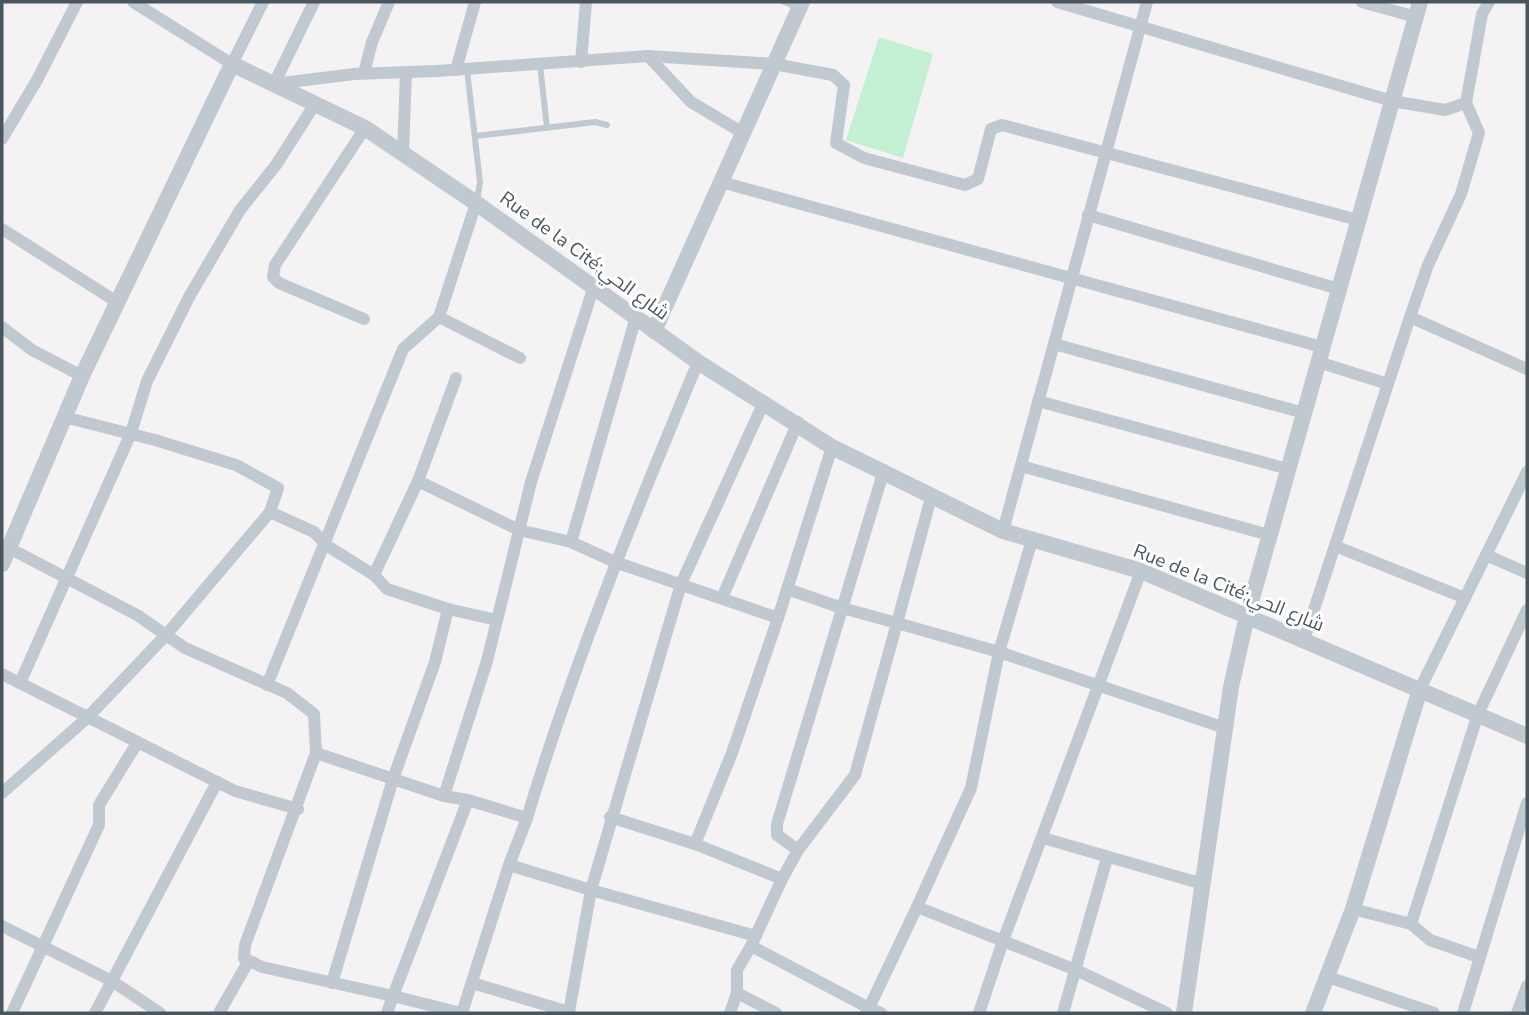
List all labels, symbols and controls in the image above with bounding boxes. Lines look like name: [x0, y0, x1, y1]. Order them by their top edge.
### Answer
street label: Rue de la Cité;شارع الحي: [494, 185, 674, 327]
street label: Rue de la Cité;شارع الحي: [1129, 538, 1328, 639]

